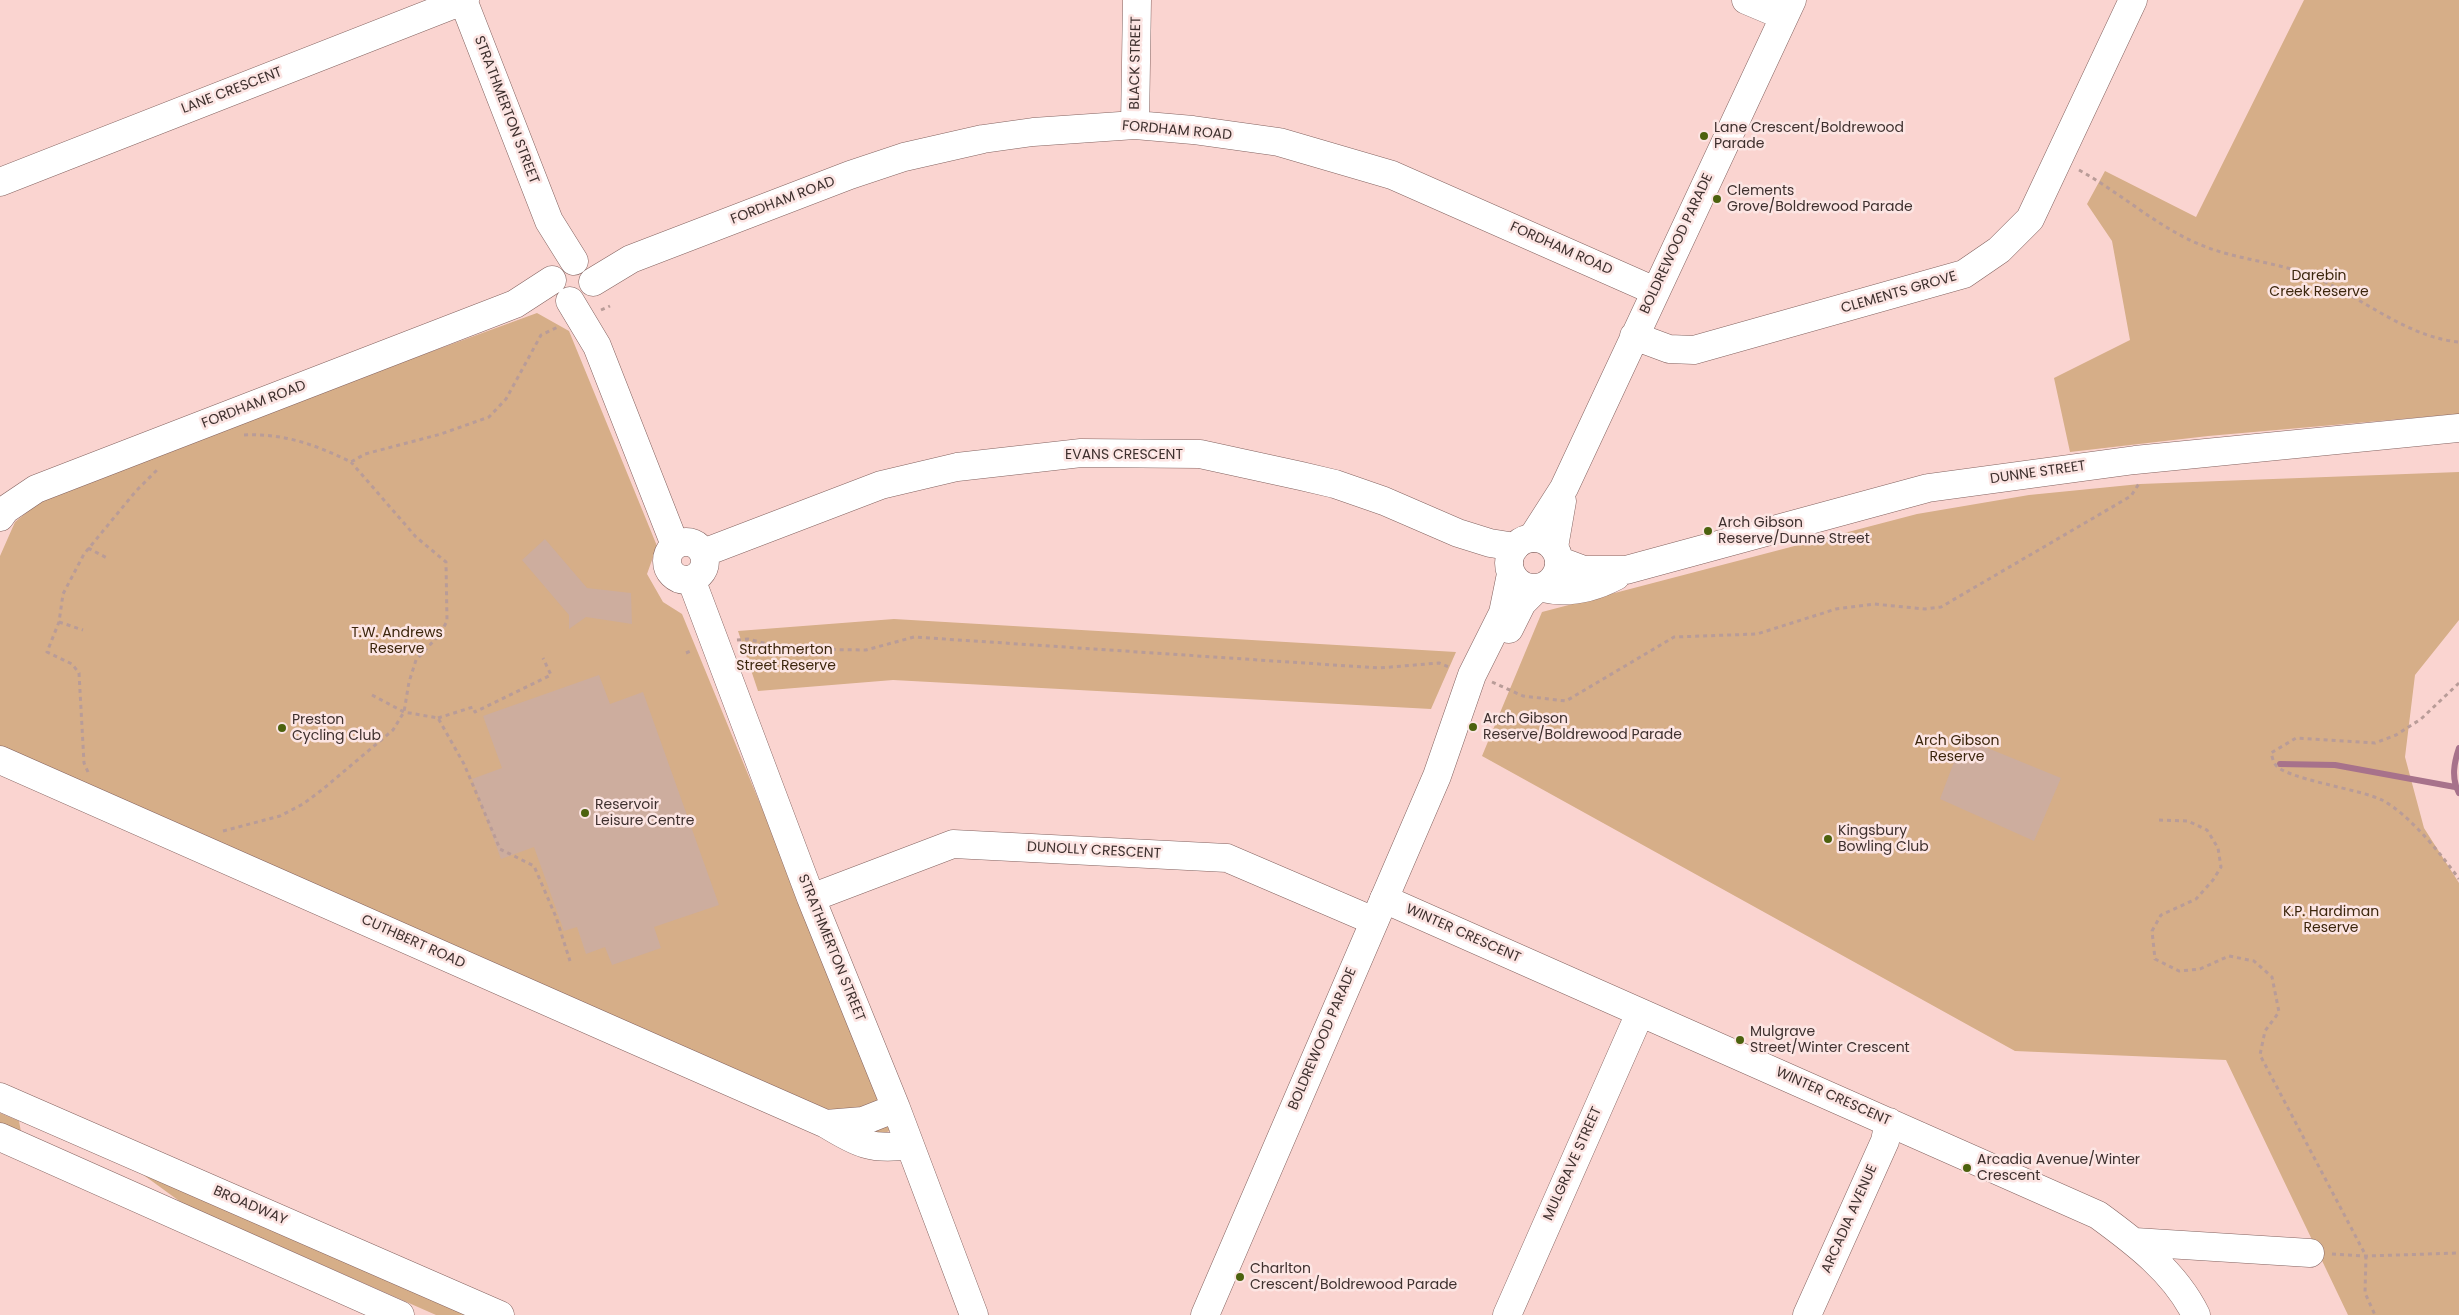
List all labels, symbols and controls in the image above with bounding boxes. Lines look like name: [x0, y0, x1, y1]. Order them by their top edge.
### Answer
street label: BLACK STREET: [1127, 16, 1145, 110]
street label: STRATHMERTON STREET: [470, 34, 542, 186]
street label: LANE CRESCENT: [179, 64, 285, 118]
street label: FORDHAM ROAD: [1121, 118, 1233, 144]
place label: Lane Crescent/Boldrewood Parade: [1714, 120, 1904, 152]
marker: Lane Crescent/Boldrewood Parade: [1698, 130, 1710, 142]
street label: BOLDREWOOD PARADE: [1637, 171, 1717, 317]
street label: FORDHAM ROAD: [729, 173, 837, 229]
place label: Clements Grove/Boldrewood Parade: [1727, 183, 1913, 216]
marker: Clements Grove/Boldrewood Parade: [1711, 193, 1723, 205]
street label: FORDHAM ROAD: [1507, 219, 1615, 279]
street label: CLEMENTS GROVE: [1839, 268, 1959, 318]
park label: Darebin Creek Reserve: [2269, 268, 2369, 300]
street label: FORDHAM ROAD: [200, 377, 308, 433]
street label: EVANS CRESCENT: [1065, 447, 1183, 463]
street label: DUNNE STREET: [1989, 458, 2087, 488]
place label: Arch Gibson Reserve/Dunne Street: [1718, 515, 1870, 548]
marker: Arch Gibson Reserve/Dunne Street: [1702, 525, 1714, 537]
park label: T.W. Andrews Reserve: [351, 625, 443, 658]
park label: Strathmerton Street Reserve: [736, 642, 836, 674]
place label: Arch Gibson Reserve/Boldrewood Parade: [1483, 711, 1682, 744]
place label: Preston Cycling Club: [292, 712, 381, 744]
marker: Arch Gibson Reserve/Boldrewood Parade: [1467, 721, 1479, 733]
marker: Preston Cycling Club: [276, 722, 288, 734]
park label: Arch Gibson Reserve: [1915, 733, 1999, 766]
place label: Reservoir Leisure Centre: [595, 797, 695, 830]
marker: Reservoir Leisure Centre: [579, 807, 591, 819]
place label: Kingsbury Bowling Club: [1838, 823, 1929, 856]
marker: Kingsbury Bowling Club: [1822, 833, 1834, 845]
street label: DUNOLLY CRESCENT: [1026, 839, 1162, 863]
street label: STRATHMERTON STREET: [794, 872, 868, 1024]
street label: WINTER CRESCENT: [1403, 901, 1523, 967]
park label: K.P. Hardiman Reserve: [2283, 904, 2379, 936]
street label: CUTHBERT ROAD: [358, 912, 468, 972]
street label: BOLDREWOOD PARADE: [1285, 965, 1361, 1113]
place label: Mulgrave Street/Winter Crescent: [1750, 1024, 1910, 1056]
marker: Mulgrave Street/Winter Crescent: [1734, 1034, 1746, 1046]
street label: WINTER CRESCENT: [1773, 1064, 1893, 1130]
street label: MULGRAVE STREET: [1540, 1104, 1606, 1224]
place label: Arcadia Avenue/Winter Crescent: [1977, 1152, 2140, 1184]
street label: ARCADIA AVENUE: [1818, 1162, 1882, 1276]
marker: Arcadia Avenue/Winter Crescent: [1961, 1162, 1973, 1174]
street label: BROADWAY: [210, 1183, 290, 1229]
place label: Charlton Crescent/Boldrewood Parade: [1250, 1261, 1457, 1294]
marker: Charlton Crescent/Boldrewood Parade: [1234, 1271, 1246, 1283]

